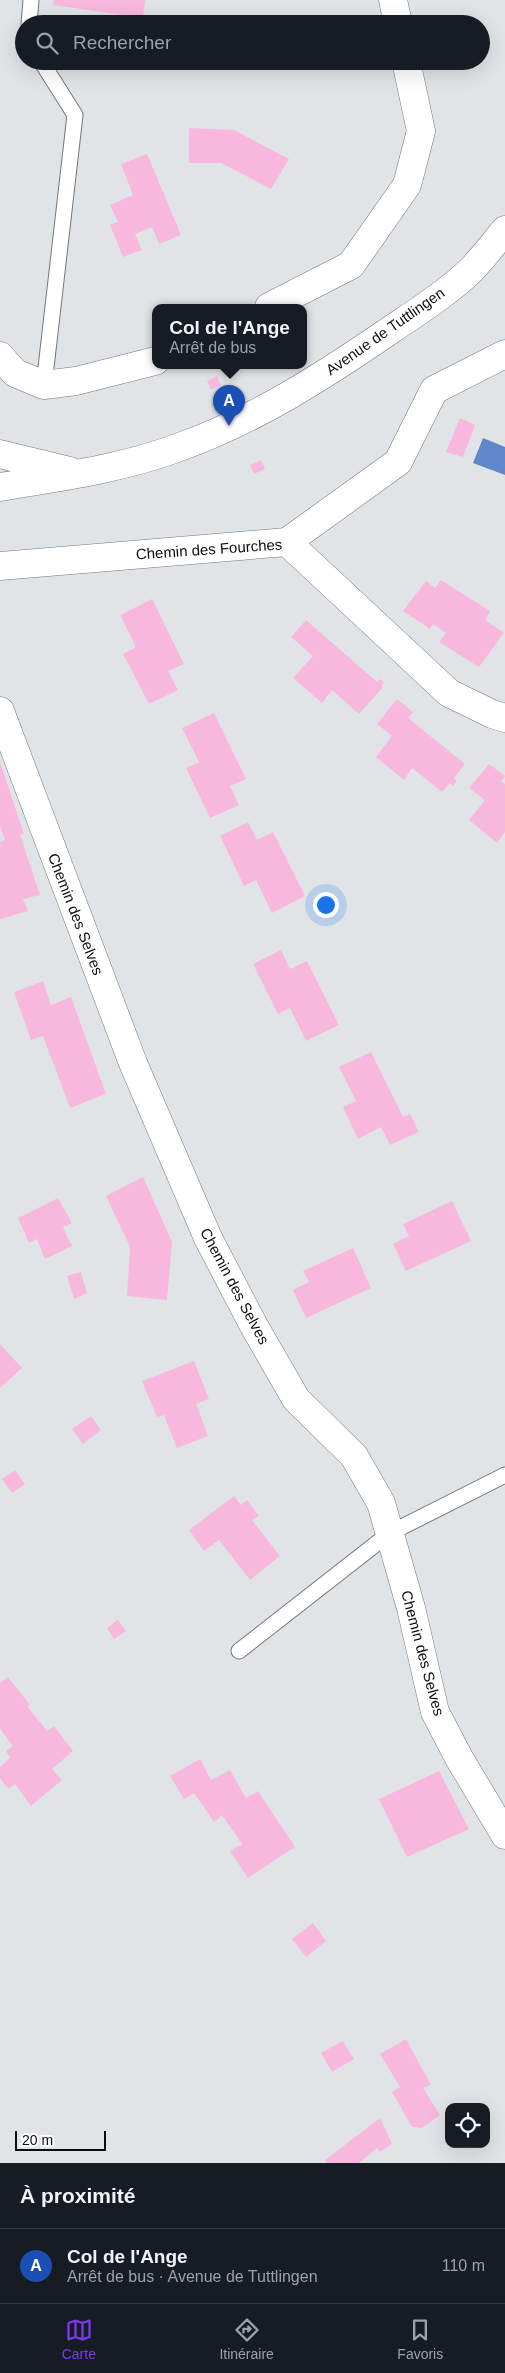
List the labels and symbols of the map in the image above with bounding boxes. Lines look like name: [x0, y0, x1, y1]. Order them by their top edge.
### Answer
street label: Avenue de Tuttlingen: [323, 284, 447, 378]
pin: A: [213, 385, 245, 426]
street label: Chemin des Fourches: [135, 535, 283, 563]
street label: Chemin des Selves: [45, 851, 107, 977]
your location: [313, 892, 339, 918]
street label: Chemin des Selves: [197, 1225, 273, 1347]
street label: Chemin des Selves: [398, 1588, 448, 1718]
scale bar: [15, 2128, 106, 2151]

